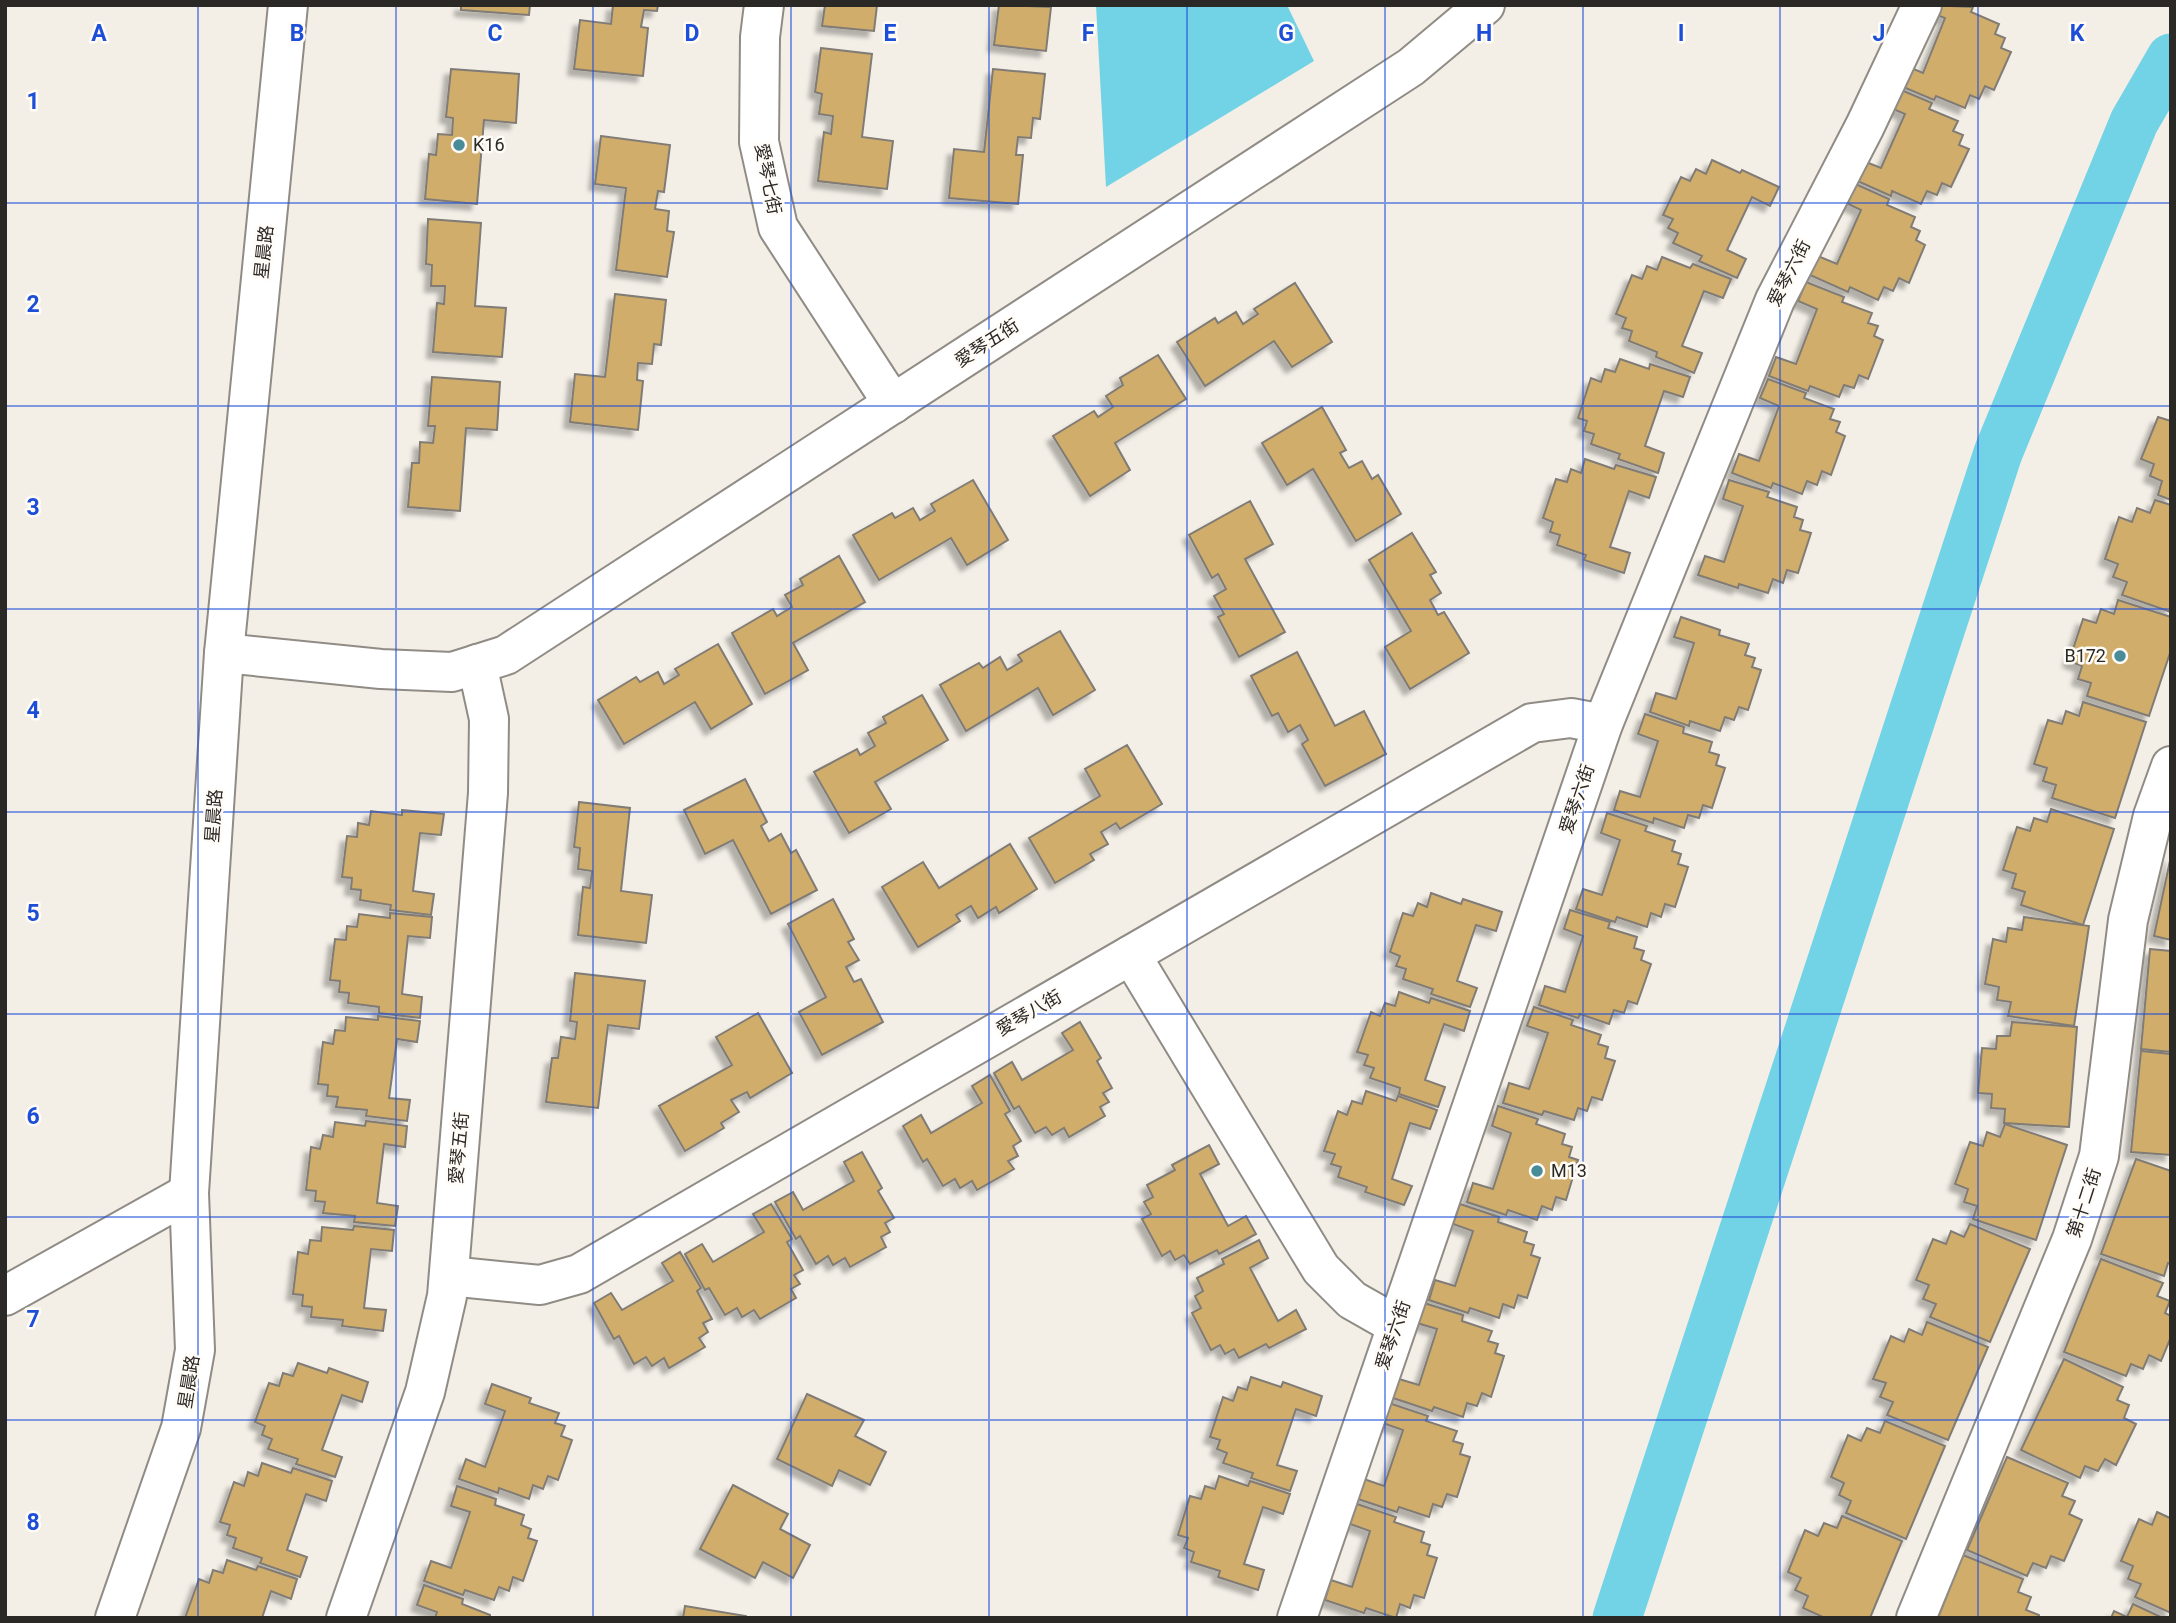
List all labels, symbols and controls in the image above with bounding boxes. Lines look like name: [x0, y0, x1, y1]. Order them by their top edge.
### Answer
text: A: [91, 20, 107, 47]
text: B: [290, 20, 304, 47]
text: C: [487, 20, 503, 47]
text: D: [685, 20, 699, 47]
text: E: [884, 20, 897, 47]
text: F: [1082, 20, 1095, 47]
text: G: [1278, 20, 1294, 47]
text: H: [1476, 20, 1492, 47]
text: I: [1678, 20, 1684, 47]
text: J: [1873, 20, 1885, 47]
text: K: [2070, 20, 2085, 47]
text: 1: [26, 88, 40, 115]
place label: K16: [473, 134, 505, 155]
marker: K16: [451, 137, 467, 153]
street label: 愛琴七街: [751, 142, 786, 216]
street label: 星晨路: [250, 224, 277, 280]
street label: 爱琴六街: [1763, 236, 1814, 310]
text: 2: [26, 291, 40, 318]
street label: 愛琴五街: [951, 314, 1023, 371]
text: 3: [26, 494, 40, 521]
place label: B172: [2064, 645, 2106, 666]
marker: B172: [2112, 648, 2128, 664]
text: 4: [26, 697, 40, 724]
street label: 爱琴六街: [1555, 761, 1598, 836]
street label: 星晨路: [201, 788, 226, 844]
text: 5: [26, 900, 40, 927]
street label: 愛琴八街: [992, 985, 1065, 1040]
text: 6: [26, 1103, 40, 1130]
street label: 愛琴五街: [445, 1111, 472, 1185]
place label: M13: [1551, 1160, 1587, 1181]
marker: M13: [1529, 1163, 1545, 1179]
street label: 第十二街: [2062, 1165, 2105, 1240]
street label: 爱琴六街: [1371, 1297, 1414, 1372]
text: 7: [26, 1306, 40, 1333]
street label: 星晨路: [174, 1354, 203, 1410]
text: 8: [26, 1509, 40, 1536]

